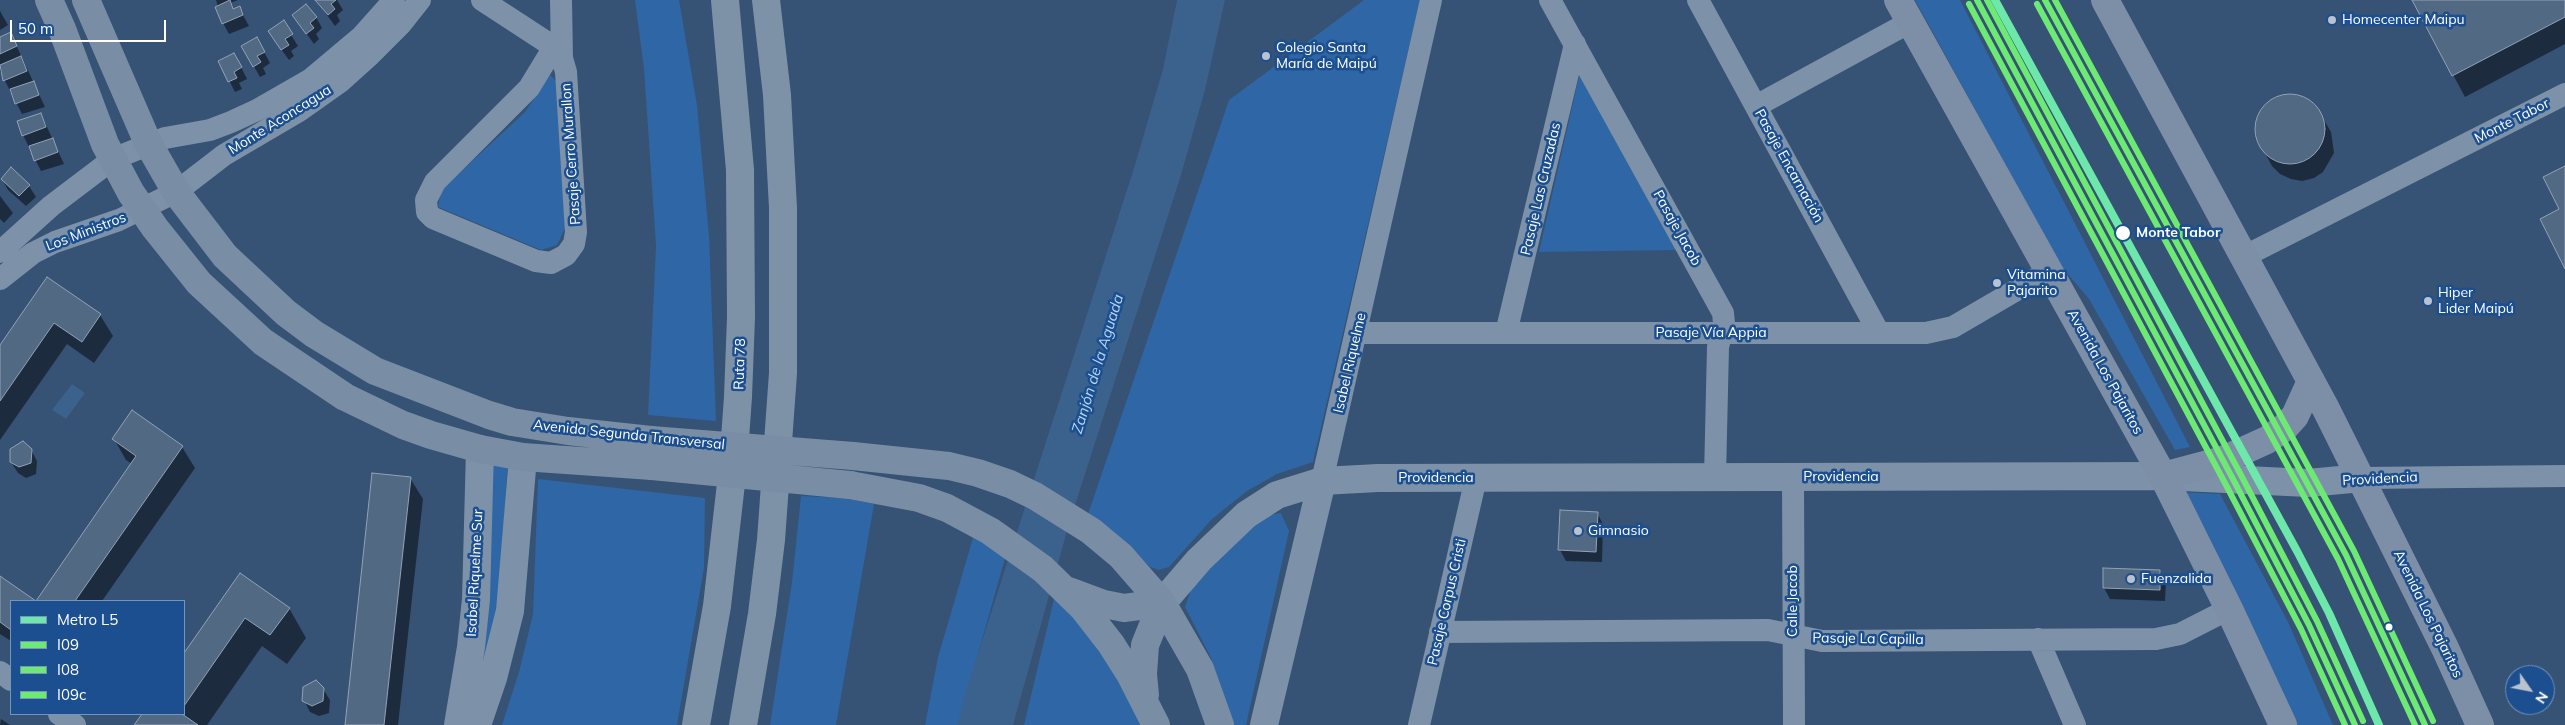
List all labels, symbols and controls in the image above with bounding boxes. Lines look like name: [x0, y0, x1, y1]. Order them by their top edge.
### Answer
scale bar: [12, 10, 169, 42]
place label: Homecenter Maipu: [2342, 12, 2465, 28]
marker: Homecenter Maipu: [2326, 14, 2338, 26]
text: 50 m: [18, 19, 53, 38]
place label: Colegio Santa María de Maipú: [1276, 40, 1377, 72]
marker: Colegio Santa María de Maipú: [1260, 50, 1272, 62]
street label: Monte Aconcagua: [226, 82, 334, 158]
street label: Pasaje Cerro Murallon: [558, 83, 584, 225]
street label: Monte Tabor: [2472, 95, 2552, 147]
street label: Pasaje Encarnación: [1751, 106, 1827, 226]
street label: Pasaje Las Cruzadas: [1518, 121, 1564, 257]
street label: Pasaje Jacob: [1649, 187, 1705, 269]
street label: Los Ministros: [43, 209, 129, 255]
marker: Monte Tabor: [2114, 224, 2132, 242]
place label: Monte Tabor: [2136, 225, 2220, 241]
place label: Vitamina Pajarito: [2007, 267, 2066, 300]
marker: Vitamina Pajarito: [1991, 277, 2003, 289]
place label: Hiper Lider Maipú: [2438, 285, 2514, 318]
water label: Zanjón de la Aguada: [1068, 292, 1128, 436]
marker: Hiper Lider Maipú: [2422, 295, 2434, 307]
street label: Avenida Los Pajaritos: [2064, 307, 2146, 437]
street label: Isabel Riquelme: [1330, 311, 1370, 415]
street label: Pasaje Vía Appia: [1655, 325, 1767, 341]
street label: Ruta 78: [731, 338, 749, 390]
street label: Avenida Segunda Transversal: [532, 417, 726, 453]
street label: Providencia: [1803, 469, 1879, 485]
street label: Providencia: [2342, 469, 2418, 489]
street label: Providencia: [1398, 470, 1474, 486]
street label: Isabel Riquelme Sur: [463, 509, 487, 637]
place label: Gimnasio: [1588, 523, 1649, 539]
marker: Gimnasio: [1572, 525, 1584, 537]
street label: Pasaje Corpus Cristi: [1424, 537, 1470, 667]
street label: Avenida Los Pajaritos: [2390, 547, 2466, 681]
street label: Calle Jacob: [1785, 565, 1801, 637]
place label: Fuenzalida: [2141, 571, 2212, 587]
marker: Fuenzalida: [2125, 573, 2137, 585]
legend: [10, 600, 185, 715]
text: Metro L5: [57, 610, 118, 629]
unlabelled marker: [2384, 622, 2394, 632]
street label: Pasaje La Capilla: [1812, 630, 1924, 648]
text: I09: [57, 635, 79, 654]
text: I08: [57, 660, 79, 679]
north arrow: [2505, 665, 2555, 715]
text: I09c: [57, 685, 86, 704]
text: N: [2531, 688, 2552, 707]

